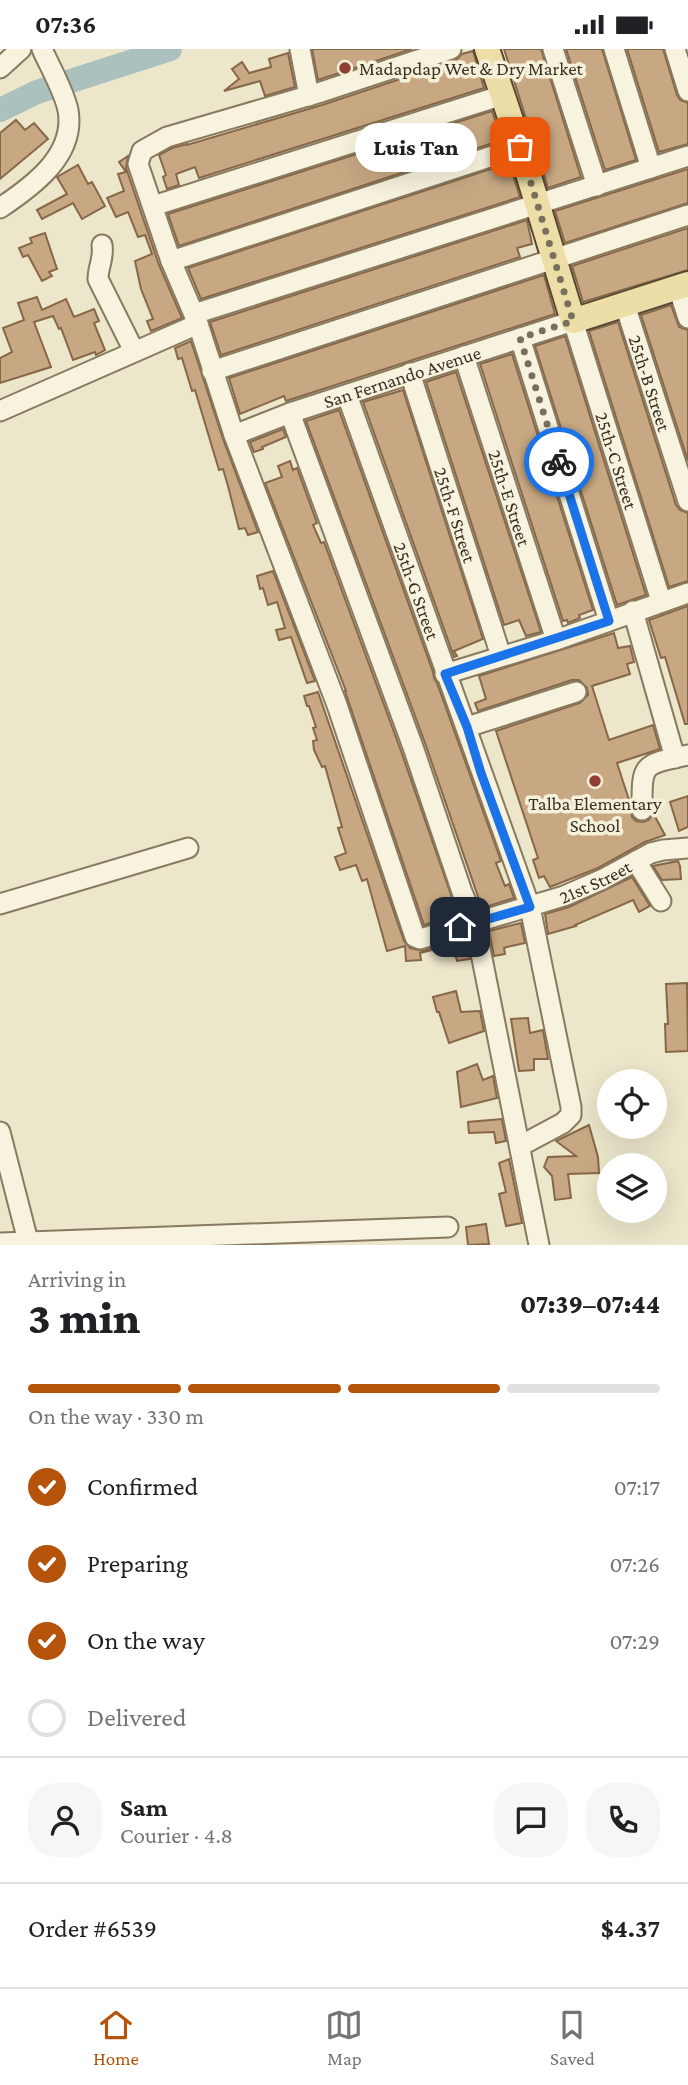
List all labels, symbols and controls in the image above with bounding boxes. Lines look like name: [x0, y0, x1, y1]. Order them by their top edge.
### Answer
text: 07:36: [35, 10, 96, 39]
place label: Madapdap Wet & Dry Market: [359, 58, 584, 79]
marker: Madapdap Wet & Dry Market: [337, 60, 353, 76]
pin: [490, 117, 550, 177]
callout: Luis Tan: [356, 123, 478, 171]
icon: bag: [501, 128, 539, 166]
text: Luis Tan: [373, 134, 459, 160]
street label: 25th-B Street: [624, 332, 675, 435]
street label: San Fernando Avenue: [321, 342, 483, 412]
street label: 25th-C Street: [591, 409, 642, 513]
courier: [524, 427, 594, 497]
icon: bike: [540, 443, 578, 481]
street label: 25th-E Street: [484, 447, 535, 549]
street label: 25th-F Street: [430, 465, 480, 566]
street label: 25th-G Street: [390, 540, 444, 643]
marker: Talba Elementary School: [587, 773, 603, 789]
place label: Talba Elementary School: [528, 793, 662, 836]
street label: 21st Street: [556, 855, 636, 908]
pin: [430, 897, 490, 957]
icon: home: [441, 908, 479, 946]
map controls: [597, 1069, 667, 1223]
button: locate: [597, 1069, 667, 1139]
button: layers: [597, 1153, 667, 1223]
text: Arriving in: [28, 1266, 126, 1292]
text: 07:39–07:44: [520, 1290, 660, 1319]
text: 3 min: [28, 1292, 140, 1343]
text: On the way · 330 m: [28, 1403, 204, 1429]
icon: check: [28, 1468, 66, 1506]
text: Confirmed: [87, 1472, 198, 1501]
text: 07:17: [614, 1474, 660, 1500]
icon: check: [28, 1545, 66, 1583]
text: Preparing: [87, 1549, 188, 1578]
text: 07:26: [609, 1551, 660, 1577]
icon: check: [28, 1622, 66, 1660]
text: On the way: [87, 1626, 205, 1655]
text: 07:29: [609, 1628, 660, 1654]
text: Delivered: [87, 1703, 186, 1732]
button: person: [28, 1783, 102, 1857]
button: chat: [494, 1783, 568, 1857]
button: phone: [586, 1783, 660, 1857]
text: Sam: [120, 1793, 168, 1822]
text: Courier · 4.8: [120, 1822, 233, 1848]
text: Order #6539: [28, 1914, 157, 1943]
text: $4.37: [601, 1914, 660, 1943]
tab: Home: [93, 2006, 139, 2069]
tab: Map: [325, 2006, 363, 2069]
tab: Saved: [550, 2006, 595, 2069]

